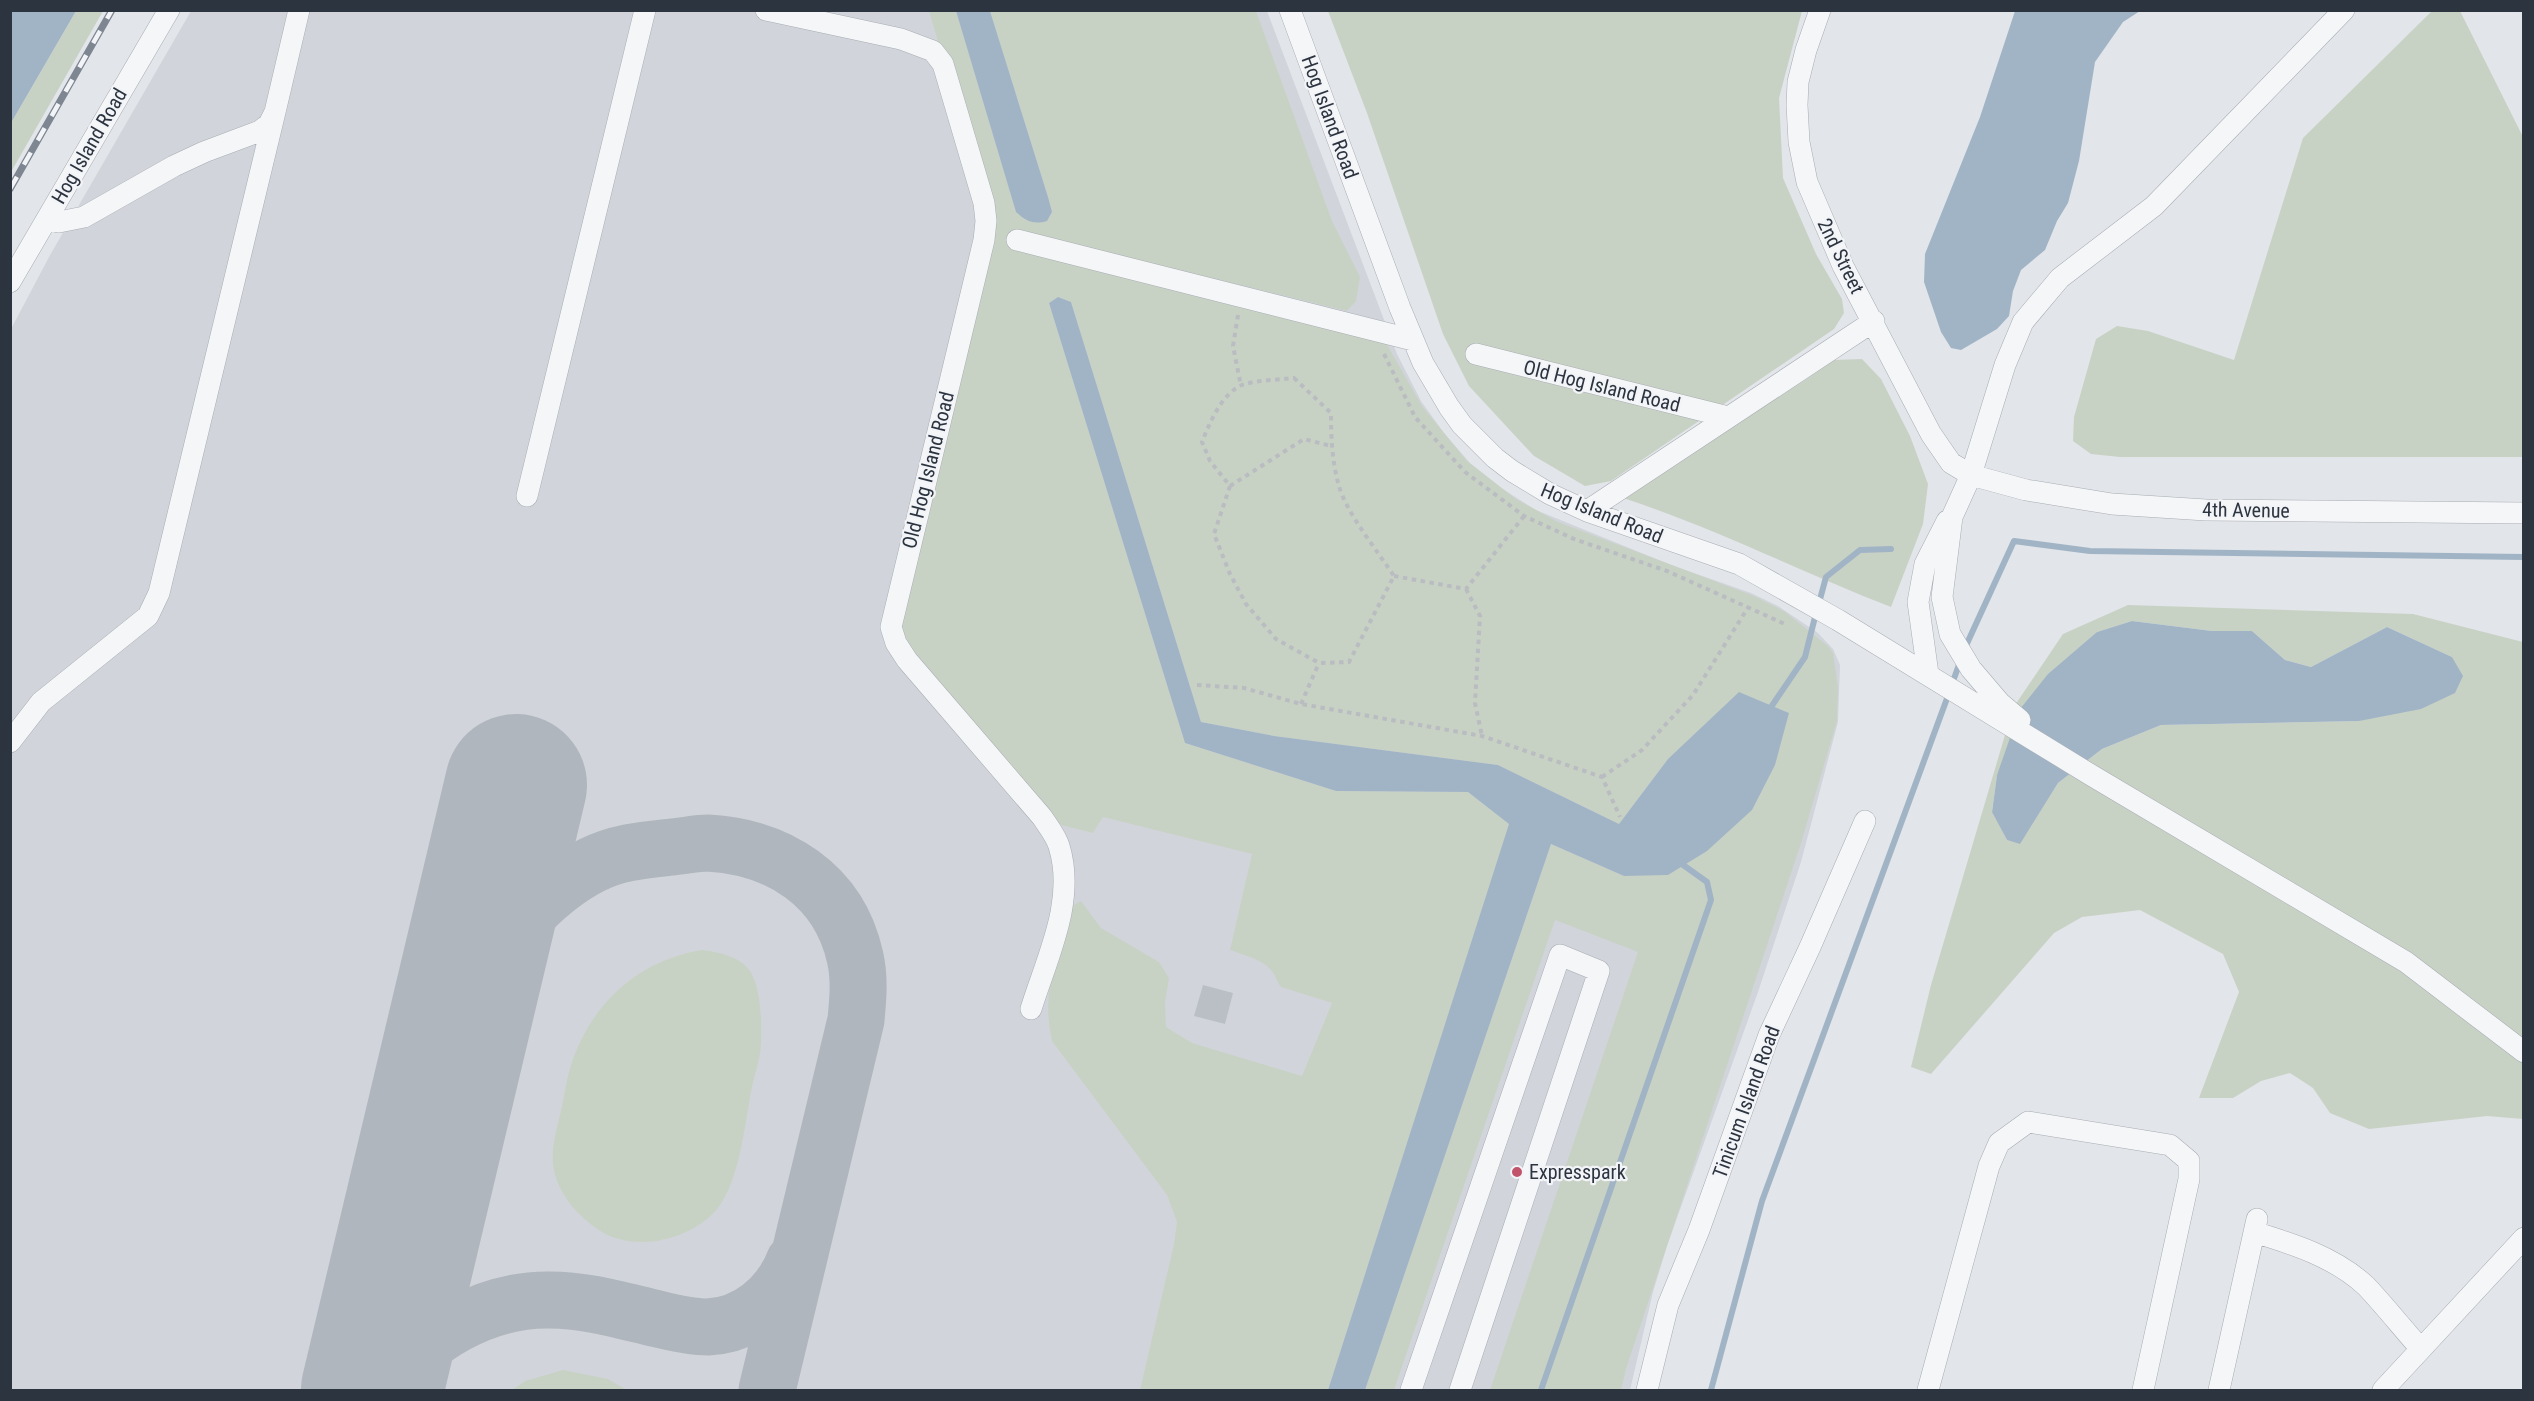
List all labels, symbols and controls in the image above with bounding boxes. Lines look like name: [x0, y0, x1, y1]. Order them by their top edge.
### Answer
street label: Hog Island Road: [1297, 52, 1363, 182]
street label: Hog Island Road: [46, 84, 132, 208]
street label: 2nd Street: [1812, 214, 1870, 298]
street label: Old Hog Island Road: [1521, 355, 1683, 417]
street label: Old Hog Island Road: [897, 389, 959, 551]
street label: Hog Island Road: [1537, 478, 1667, 548]
street label: 4th Avenue: [2202, 497, 2290, 523]
street label: Tinicum Island Road: [1707, 1022, 1785, 1182]
place label: Expresspark: [1529, 1160, 1626, 1184]
marker: Expresspark: [1510, 1165, 1524, 1179]

